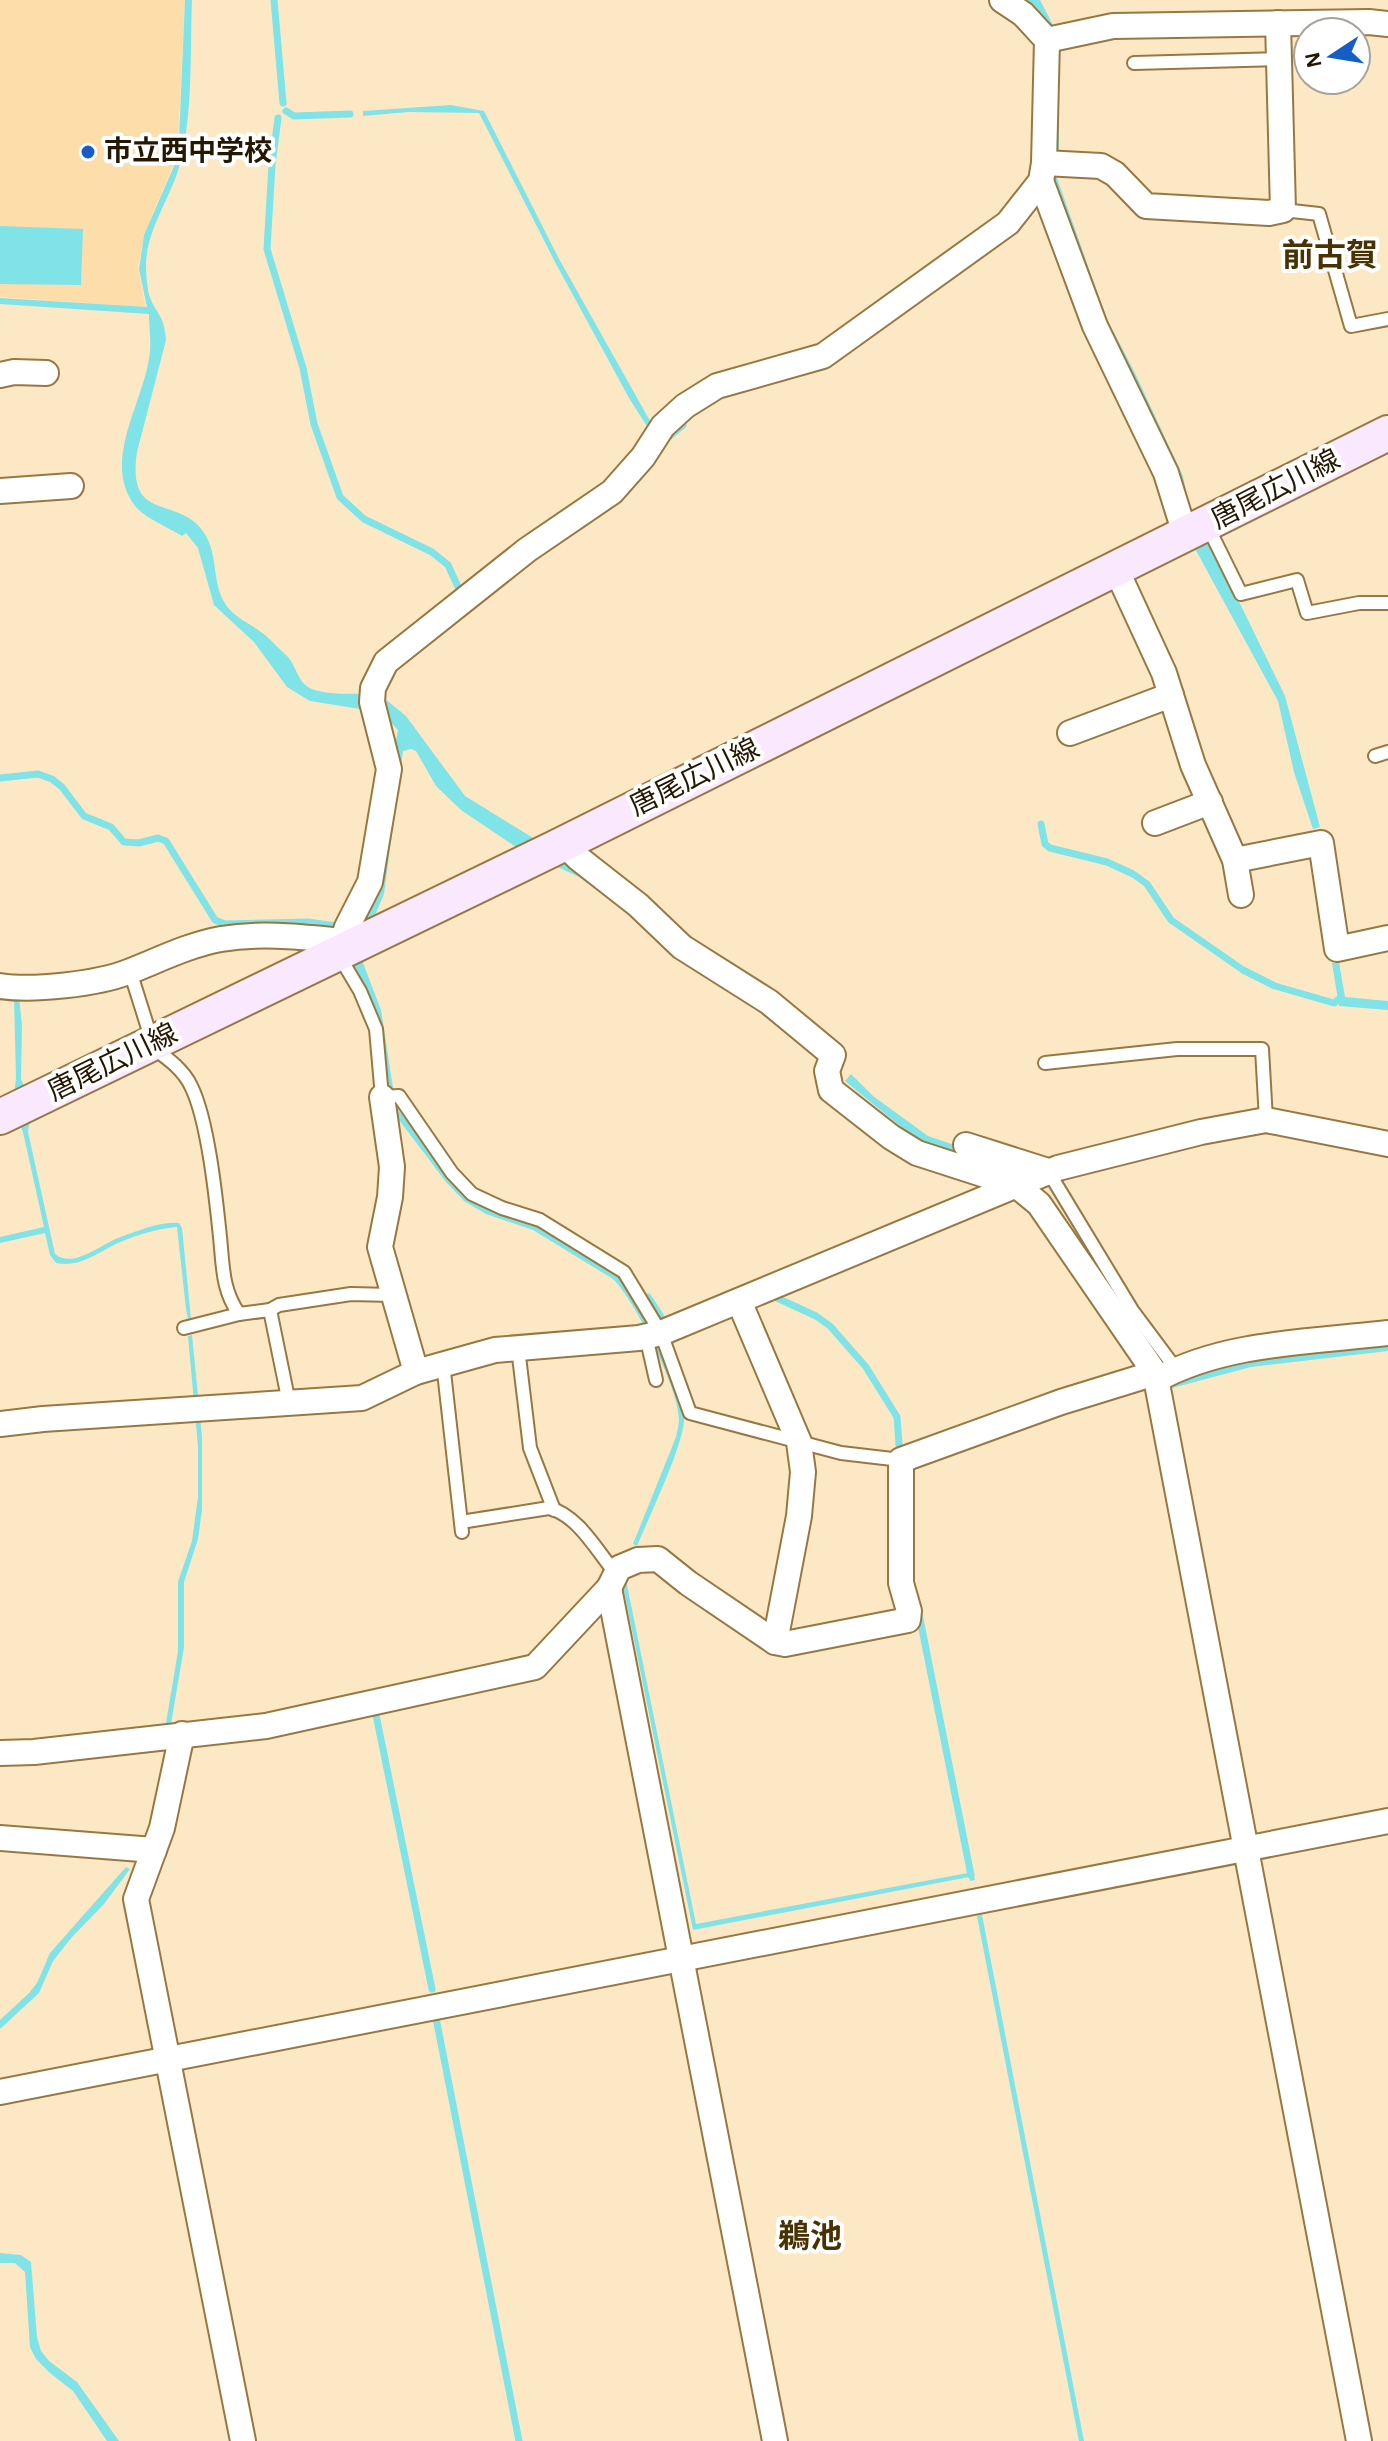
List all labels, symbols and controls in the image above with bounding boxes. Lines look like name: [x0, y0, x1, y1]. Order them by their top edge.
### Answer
north arrow: [1292, 16, 1372, 96]
text: N: [1301, 50, 1326, 70]
place label: 市立西中学校: [104, 136, 272, 166]
marker: 市立西中学校: [79, 143, 97, 161]
district label: 前古賀: [1282, 238, 1378, 272]
street label: 唐尾広川線: [1206, 444, 1345, 534]
street label: 唐尾広川線: [625, 733, 764, 821]
street label: 唐尾広川線: [43, 1018, 182, 1106]
district label: 鵜池: [778, 2219, 842, 2253]

